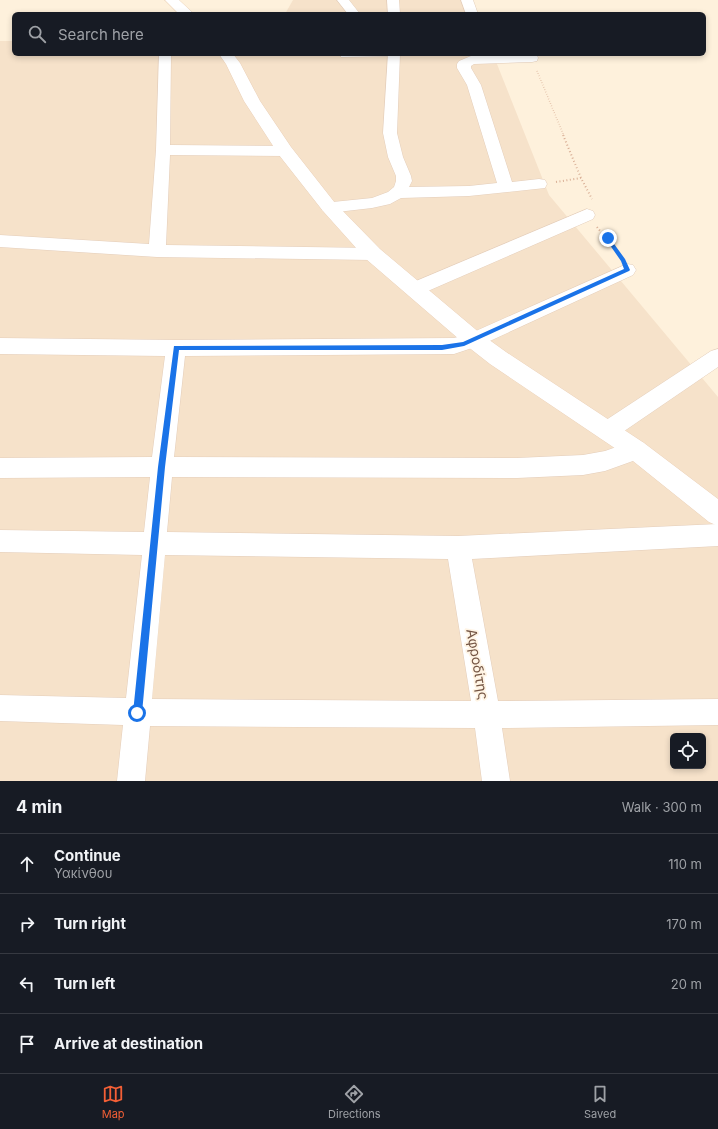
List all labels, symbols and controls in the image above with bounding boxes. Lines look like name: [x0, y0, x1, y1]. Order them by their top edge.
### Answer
search box: [12, 12, 706, 56]
icon: search: [26, 23, 48, 45]
text: Search here: [58, 25, 144, 44]
route end: [599, 229, 617, 247]
street label: Αφροδίτης: [463, 627, 493, 701]
route start: [128, 704, 146, 722]
map controls: [670, 733, 706, 769]
button: locate: [670, 733, 706, 769]
text: 4 min: [16, 797, 62, 817]
text: Walk · 300 m: [622, 799, 702, 815]
text: Continue: [54, 846, 121, 865]
icon: ahead: [16, 853, 38, 875]
text: 110 m: [668, 856, 702, 872]
text: Υακίνθου: [54, 865, 112, 881]
icon: right: [16, 913, 38, 935]
text: Turn right: [54, 914, 126, 933]
text: 170 m: [666, 916, 702, 932]
icon: left: [16, 973, 38, 995]
text: Turn left: [54, 974, 115, 993]
text: 20 m: [671, 976, 702, 992]
icon: arrive: [16, 1033, 38, 1055]
text: Arrive at destination: [54, 1034, 203, 1053]
tab: Map: [102, 1083, 125, 1121]
tab: Directions: [328, 1083, 381, 1121]
tab: Saved: [584, 1083, 616, 1121]

